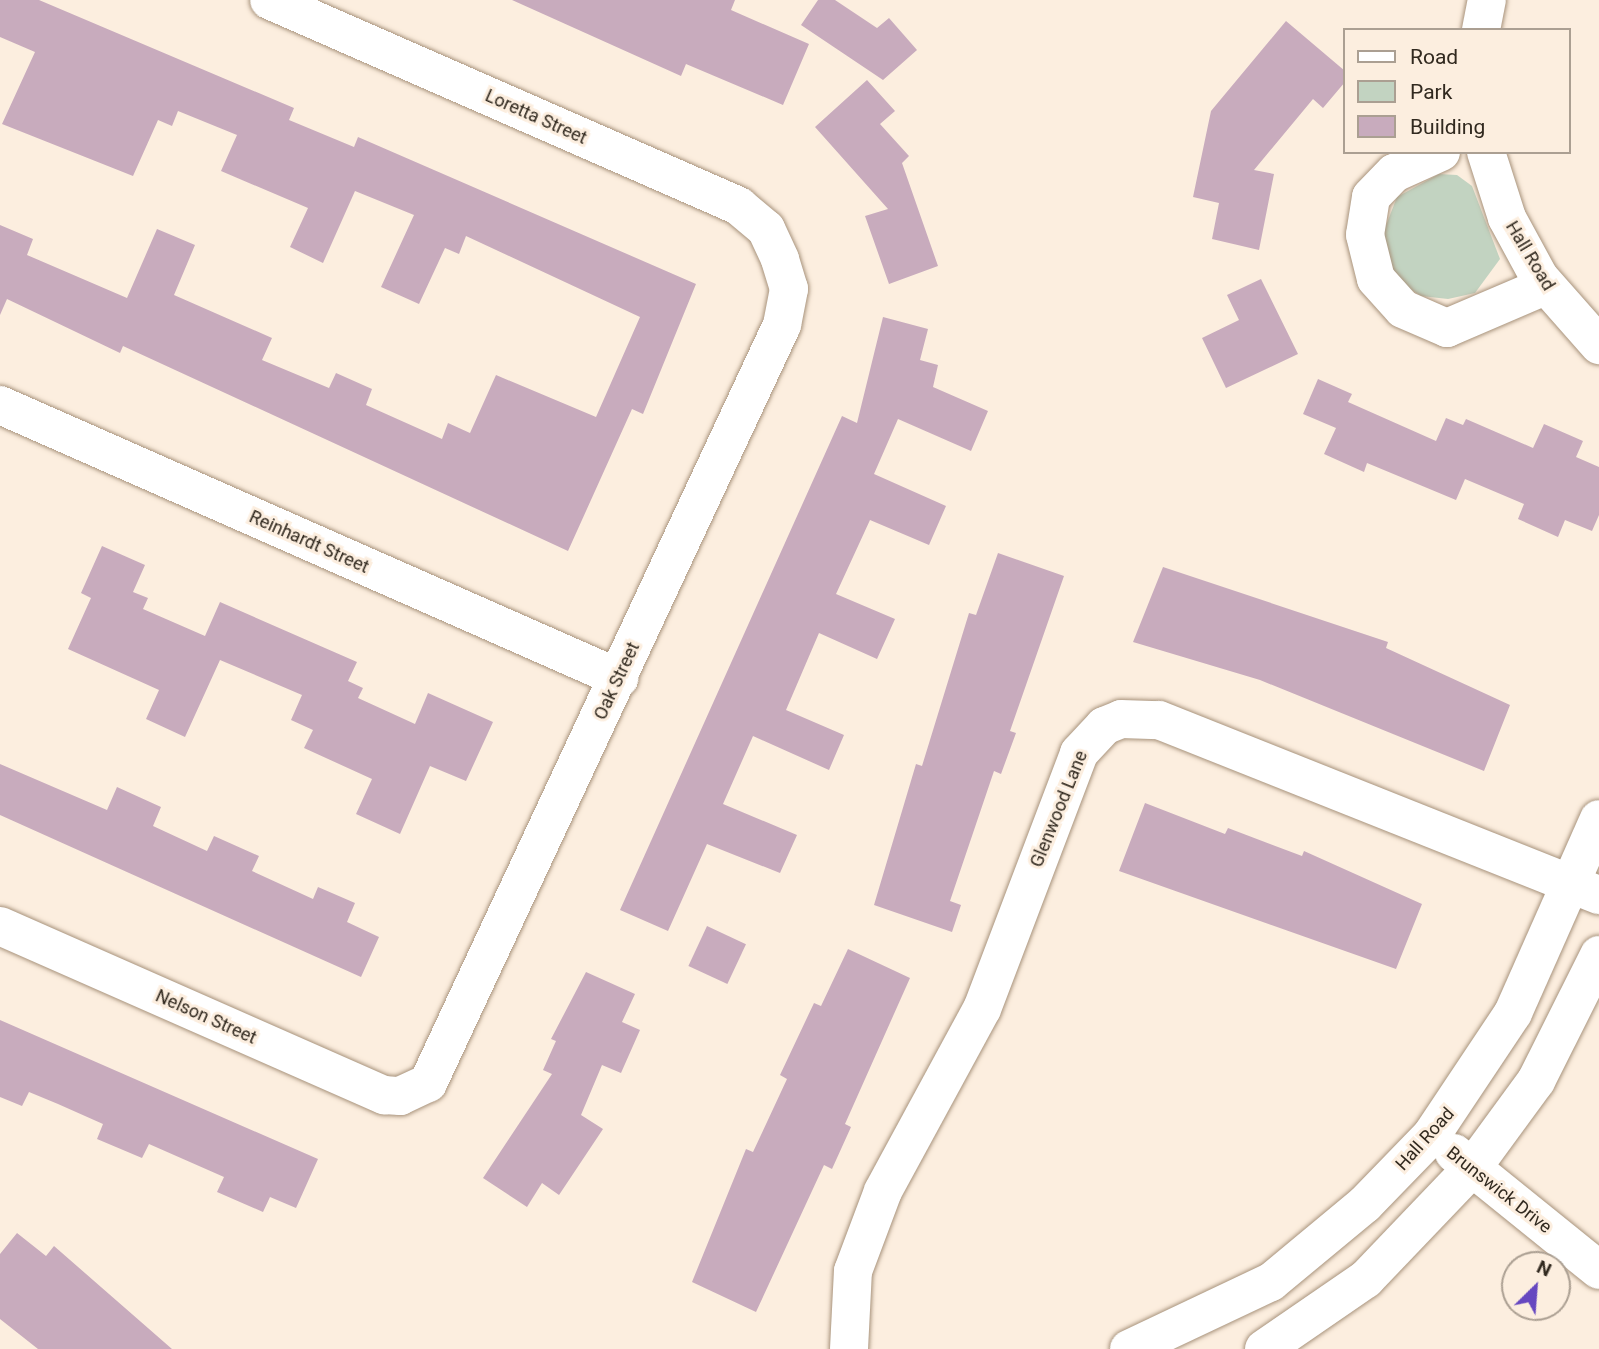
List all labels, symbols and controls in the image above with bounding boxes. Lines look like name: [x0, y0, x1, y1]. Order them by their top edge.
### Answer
legend: [1344, 28, 1571, 154]
text: Road: [1410, 45, 1458, 69]
text: Park: [1410, 80, 1452, 104]
street label: Loretta Street: [482, 85, 590, 149]
text: Building: [1410, 115, 1485, 139]
street label: Hall Road: [1501, 217, 1559, 295]
street label: Reinhardt Street: [246, 506, 372, 578]
street label: Oak Street: [590, 639, 644, 723]
street label: Glenwood Lane: [1026, 748, 1092, 870]
street label: Nelson Street: [152, 985, 260, 1049]
street label: Hall Road: [1391, 1103, 1459, 1175]
street label: Brunswick Drive: [1442, 1142, 1556, 1238]
north arrow: [1501, 1251, 1571, 1321]
text: N: [1533, 1255, 1555, 1282]

